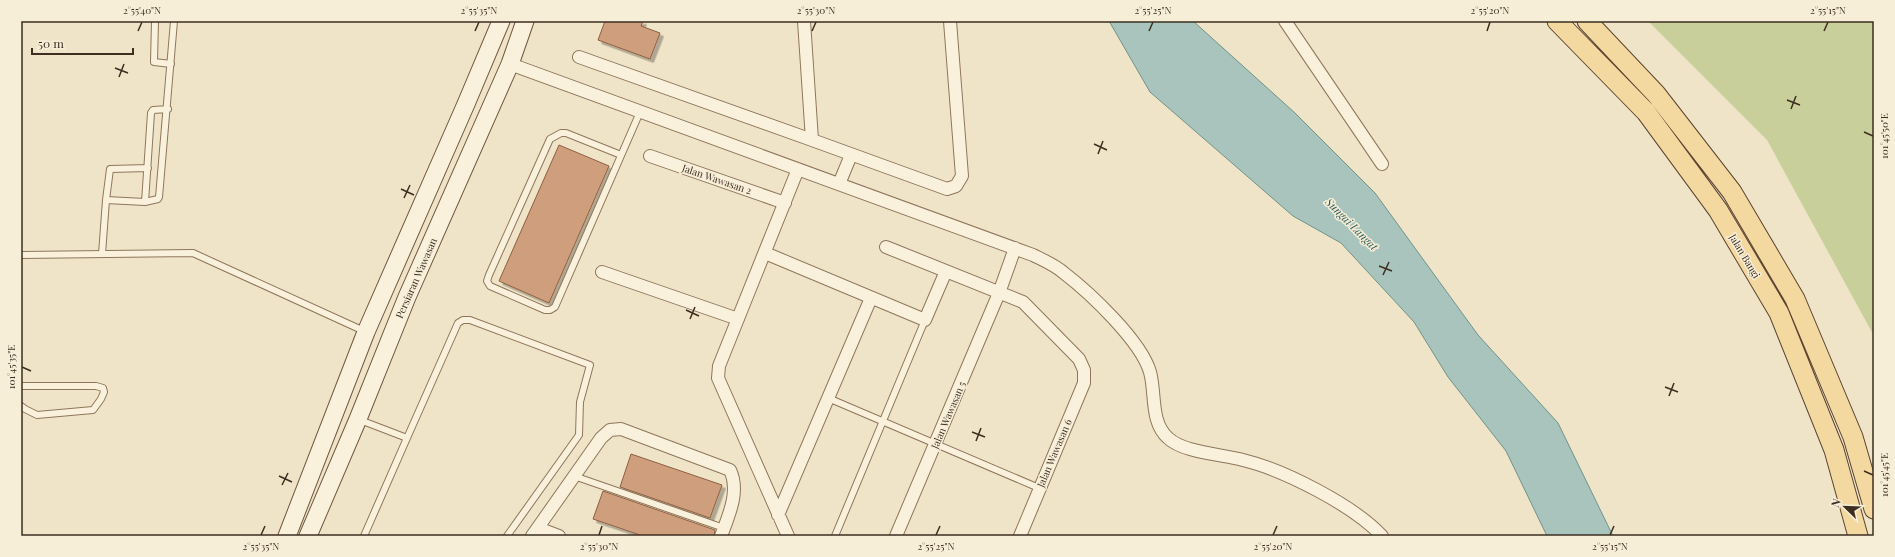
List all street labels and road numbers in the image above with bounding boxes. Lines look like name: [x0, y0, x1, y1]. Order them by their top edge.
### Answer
street label: Jalan Wawasan 2: [679, 160, 754, 198]
street label: Jalan Bangi: [1726, 230, 1764, 281]
street label: Persiaran Wawasan: [392, 236, 440, 320]
street label: Jalan Wawasan 5: [927, 379, 969, 452]
street label: Jalan Wawasan 6: [1033, 417, 1075, 490]

